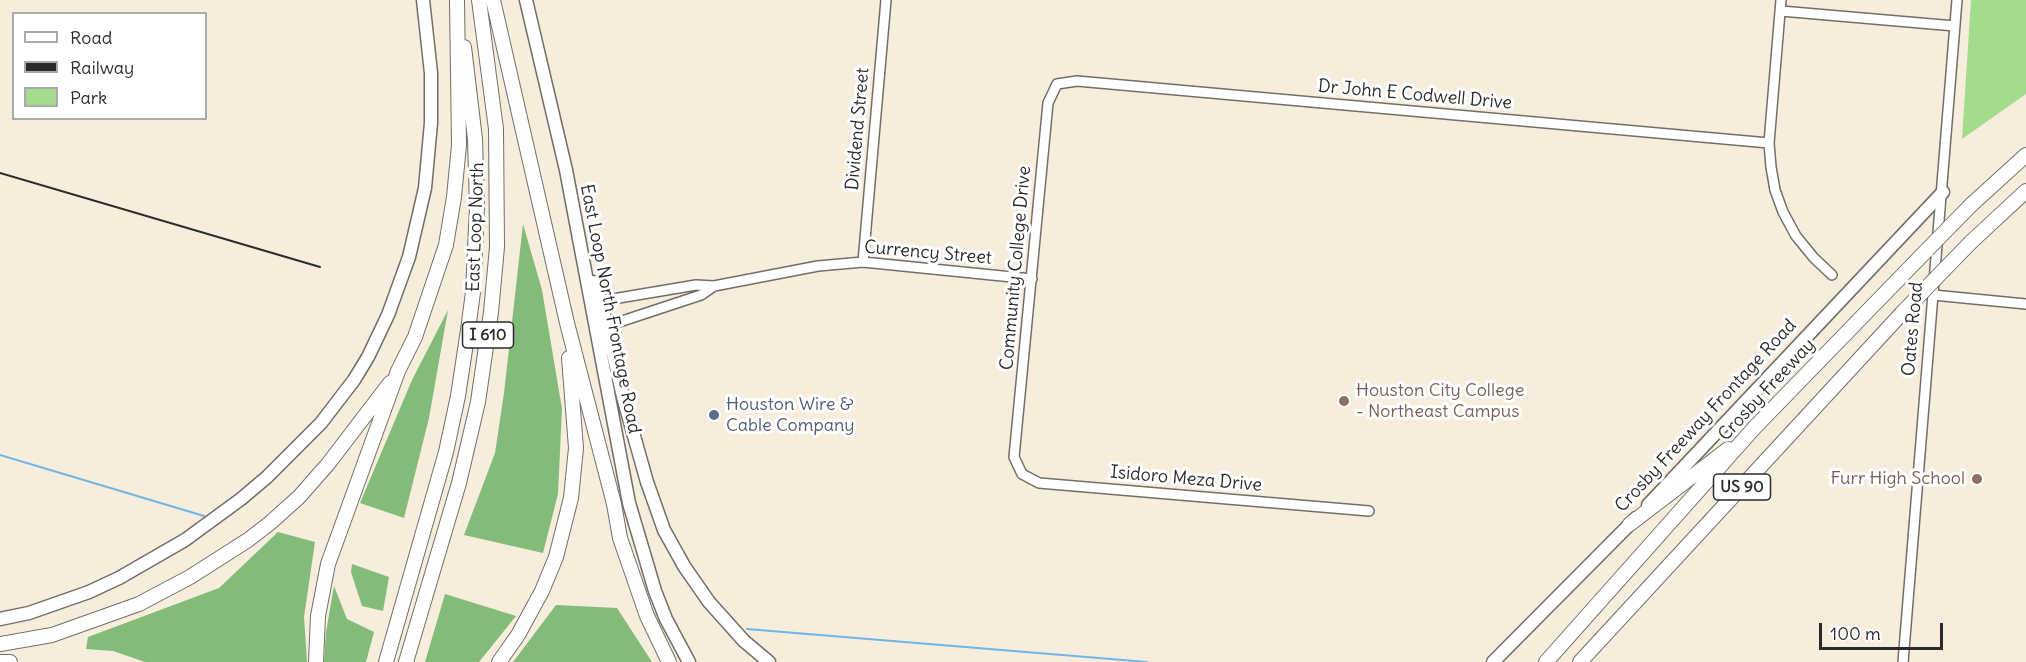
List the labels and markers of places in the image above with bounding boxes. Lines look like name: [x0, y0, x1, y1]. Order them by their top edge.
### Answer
place label: Houston City College - Northeast Campus: [1356, 380, 1524, 422]
place label: Houston Wire & Cable Company: [726, 394, 855, 436]
marker: Houston City College - Northeast Campus: [1337, 394, 1351, 408]
marker: Houston Wire & Cable Company: [707, 408, 721, 422]
place label: Furr High School: [1831, 468, 1965, 490]
marker: Furr High School: [1970, 472, 1984, 486]

